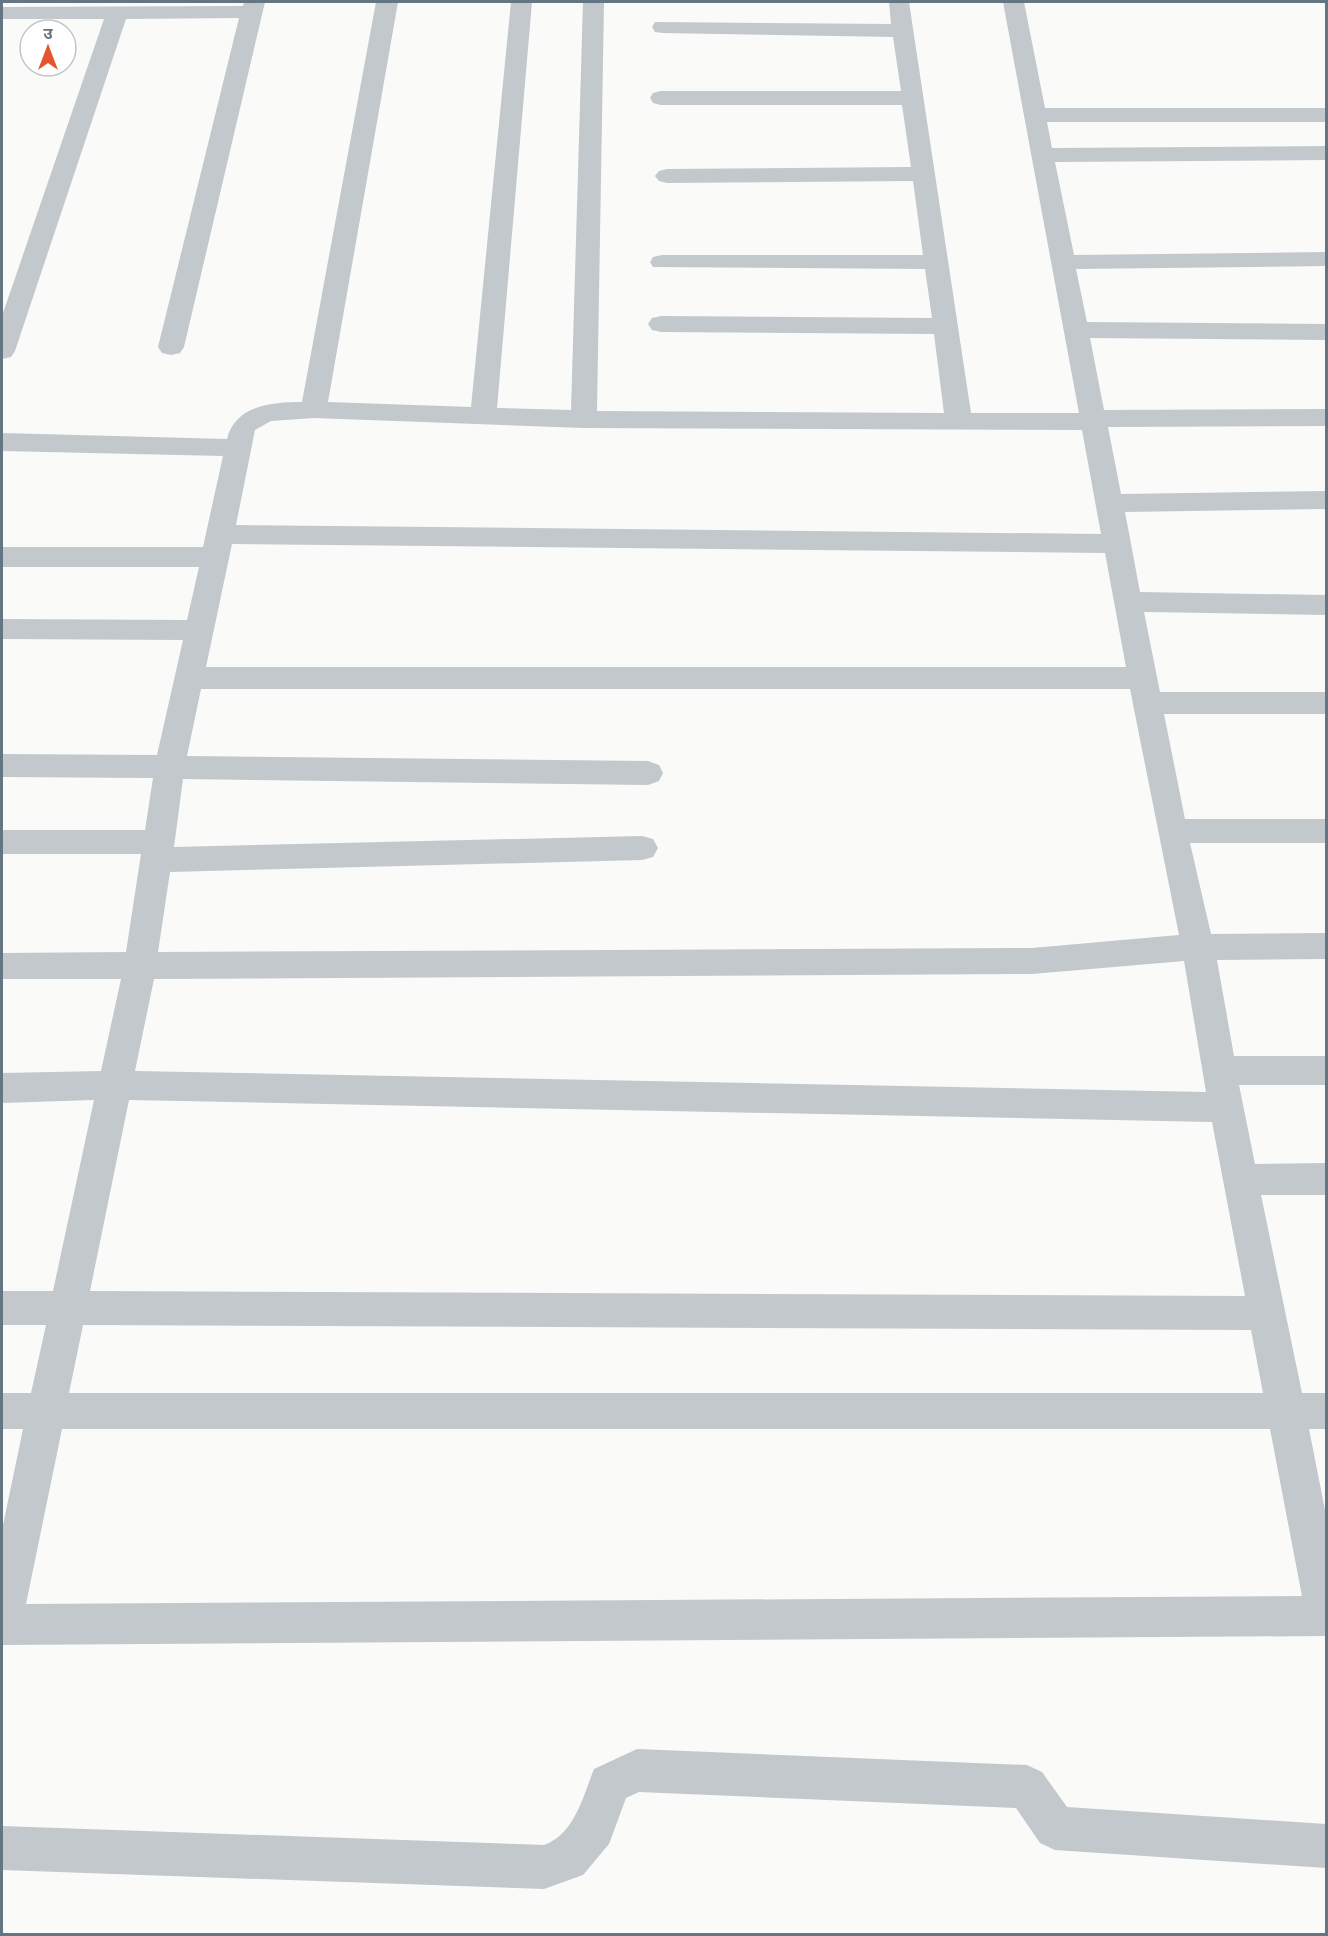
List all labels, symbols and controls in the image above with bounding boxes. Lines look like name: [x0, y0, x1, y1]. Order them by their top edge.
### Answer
north arrow: [18, 18, 78, 78]
text: उ: [43, 23, 53, 43]

